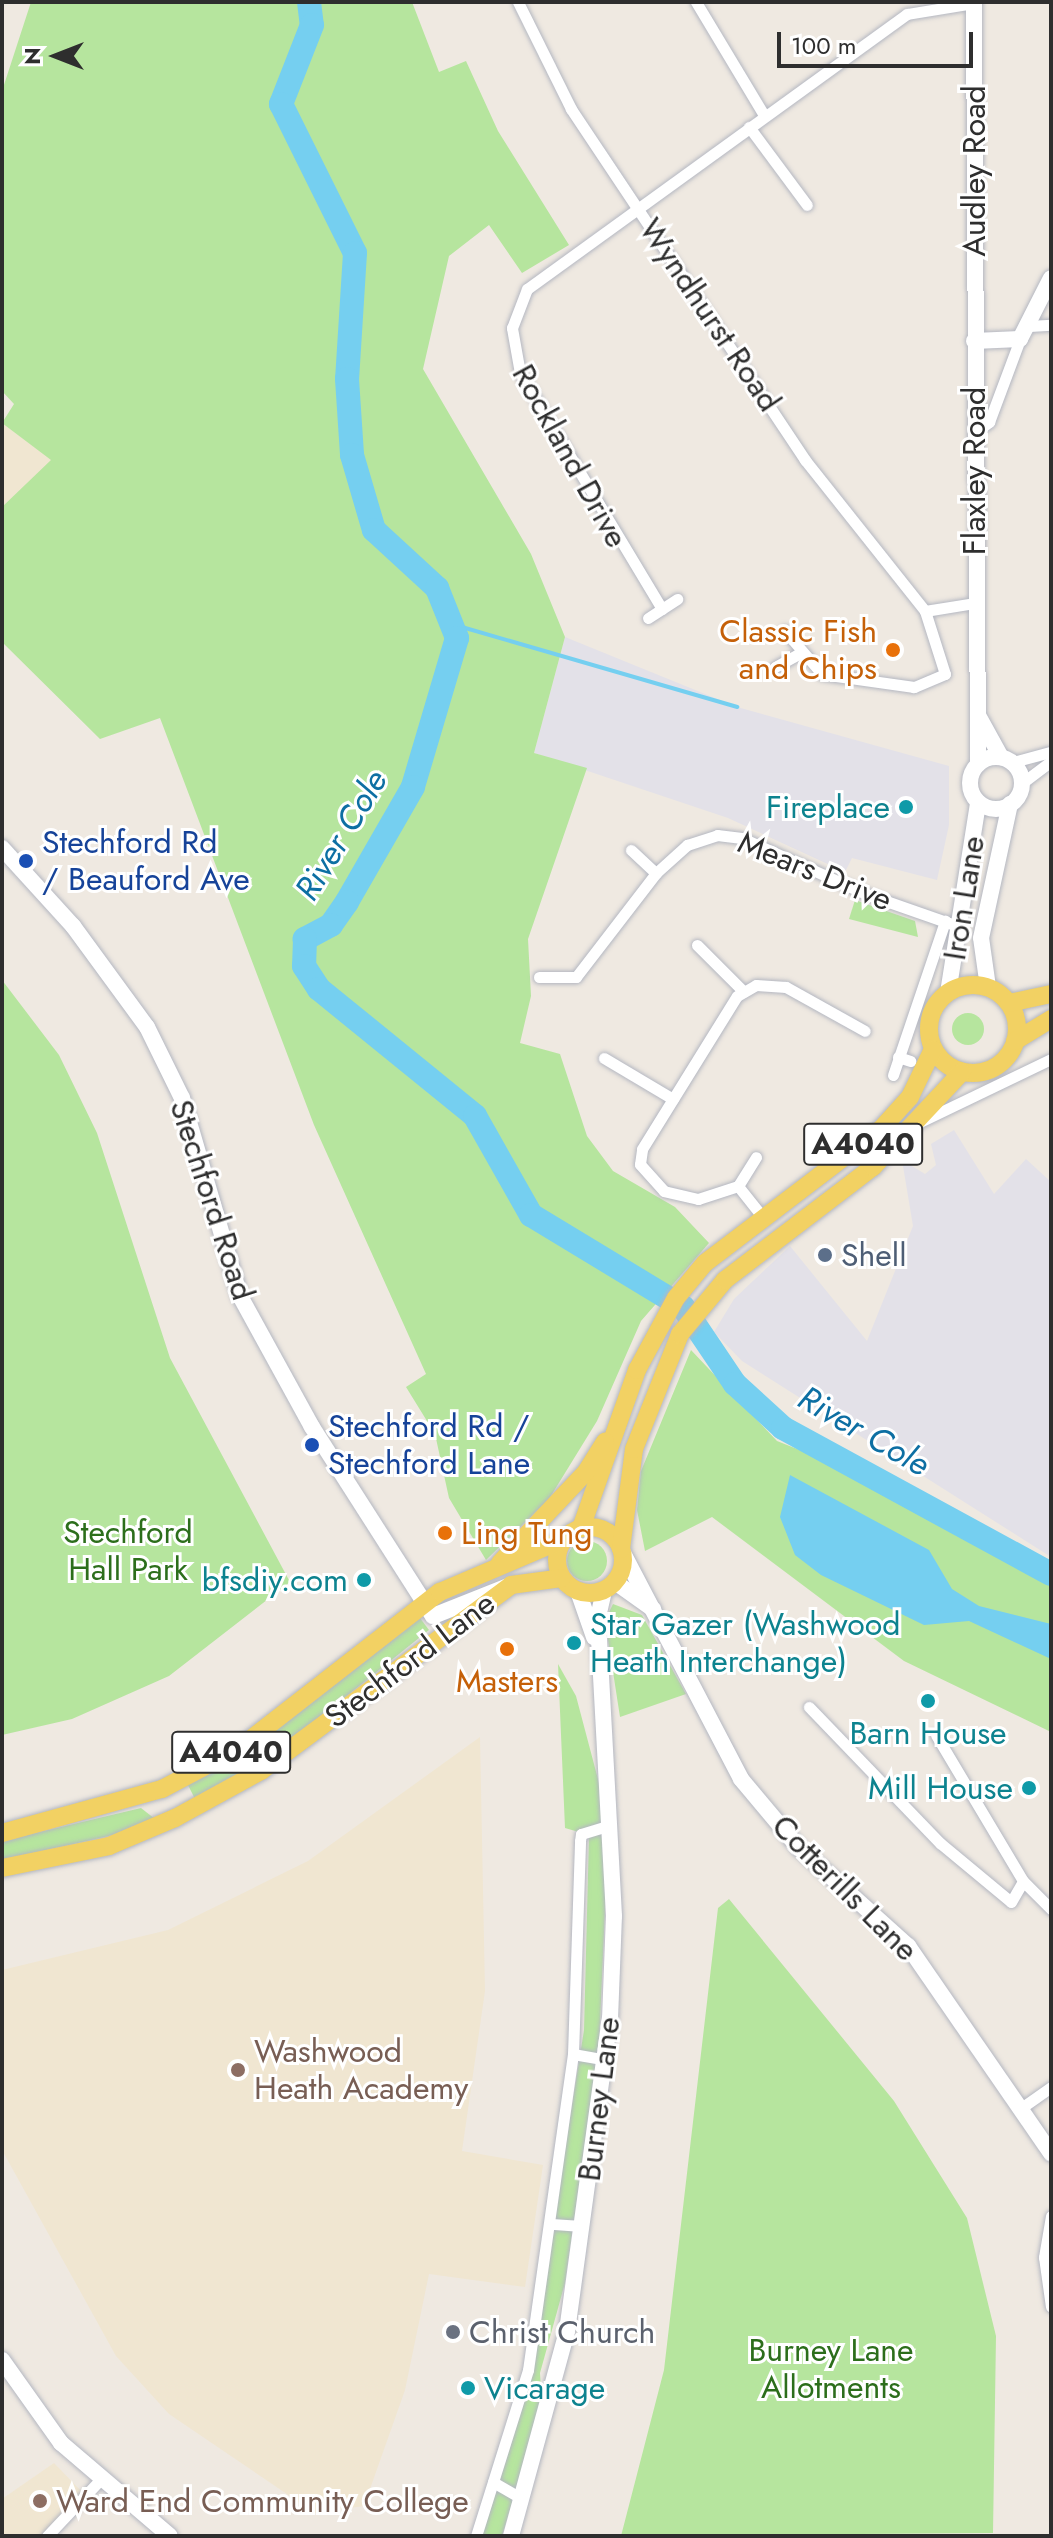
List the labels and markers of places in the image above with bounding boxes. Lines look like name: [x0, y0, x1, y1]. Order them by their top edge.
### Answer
place label: Classic Fish and Chips: [719, 613, 877, 688]
marker: Classic Fish and Chips: [884, 641, 902, 659]
place label: Fireplace: [766, 788, 890, 826]
marker: Fireplace: [897, 798, 915, 816]
place label: Stechford Rd / Beauford Ave: [42, 824, 250, 899]
marker: Stechford Rd / Beauford Ave: [17, 852, 35, 870]
place label: Shell: [841, 1236, 907, 1274]
marker: Shell: [816, 1246, 834, 1264]
place label: Stechford Rd / Stechford Lane: [328, 1408, 530, 1483]
marker: Stechford Rd / Stechford Lane: [303, 1436, 321, 1454]
place label: Ling Tung: [461, 1514, 593, 1552]
marker: Ling Tung: [436, 1524, 454, 1542]
place label: bfsdiy.com: [202, 1561, 348, 1599]
marker: bfsdiy.com: [355, 1571, 373, 1589]
place label: Star Gazer (Washwood Heath Interchange): [590, 1606, 900, 1681]
marker: Star Gazer (Washwood Heath Interchange): [565, 1634, 583, 1652]
marker: Masters: [498, 1640, 516, 1658]
place label: Masters: [456, 1662, 558, 1700]
marker: Barn House: [919, 1692, 937, 1710]
place label: Barn House: [849, 1714, 1007, 1752]
place label: Mill House: [868, 1769, 1013, 1807]
marker: Mill House: [1020, 1779, 1038, 1797]
place label: Washwood Heath Academy: [254, 2033, 468, 2108]
marker: Washwood Heath Academy: [229, 2061, 247, 2079]
place label: Christ Church: [469, 2313, 655, 2351]
marker: Christ Church: [444, 2323, 462, 2341]
place label: Vicarage: [484, 2369, 605, 2407]
marker: Vicarage: [459, 2379, 477, 2397]
place label: Ward End Community College: [56, 2482, 469, 2520]
marker: Ward End Community College: [31, 2492, 49, 2510]

